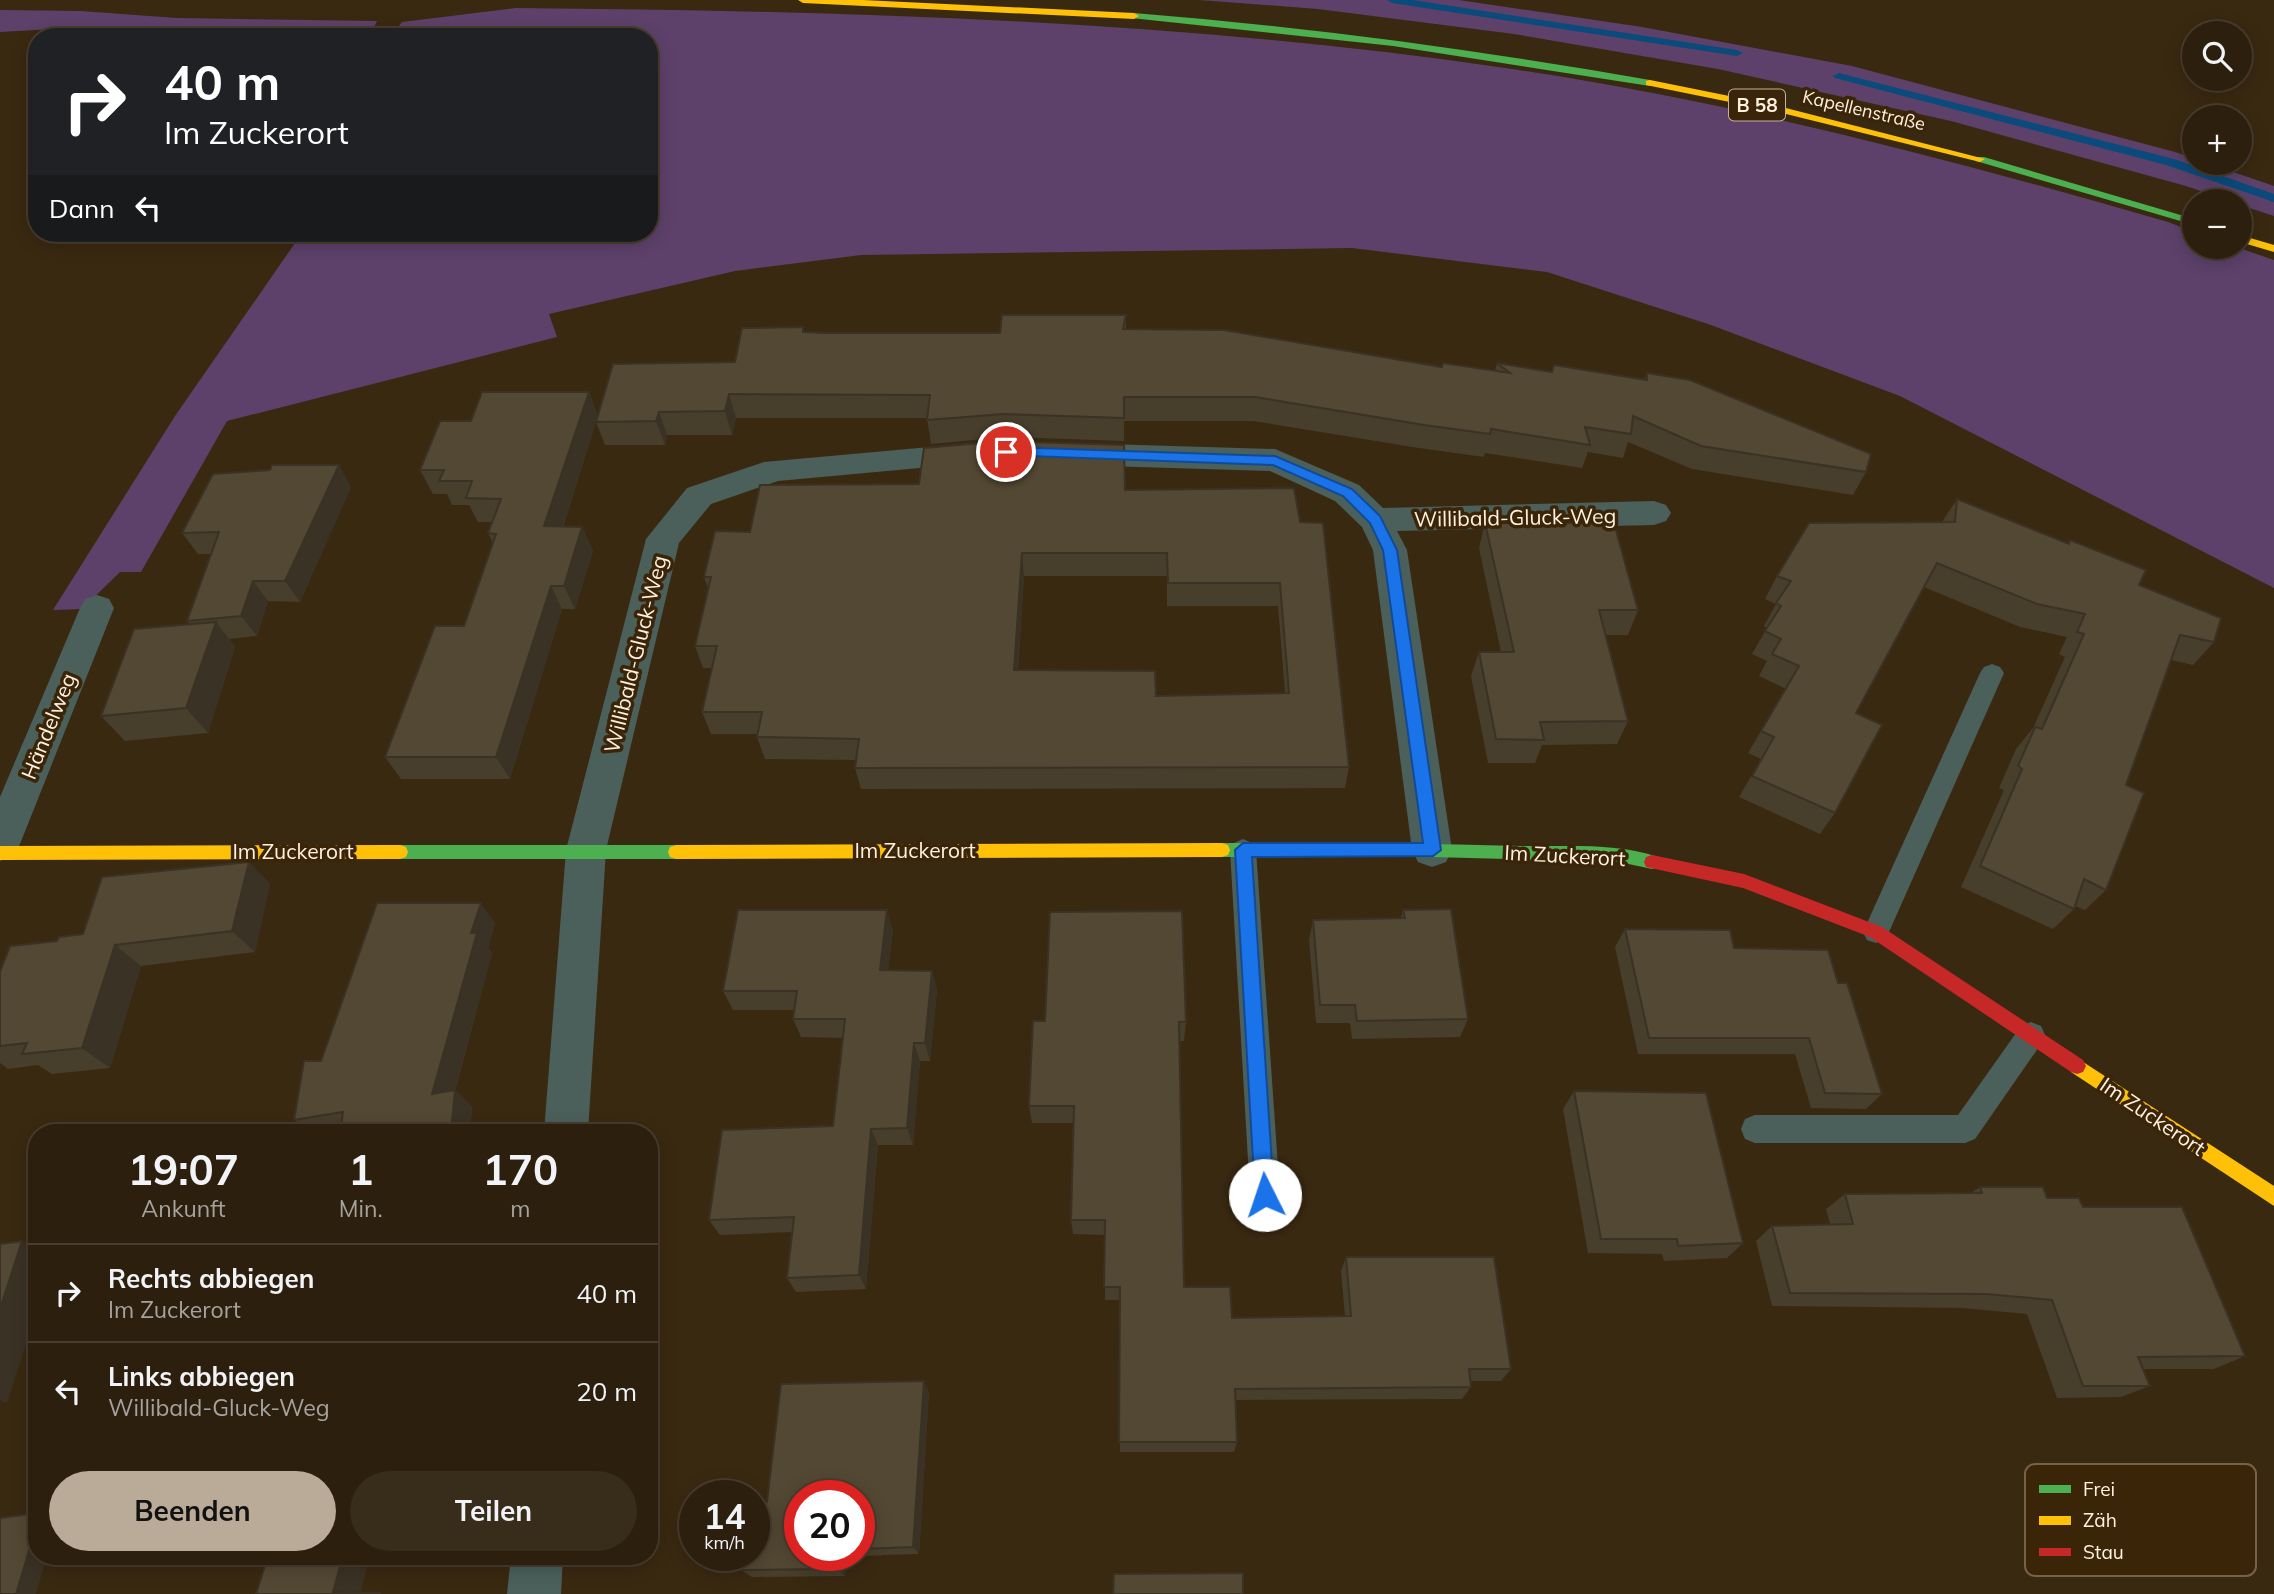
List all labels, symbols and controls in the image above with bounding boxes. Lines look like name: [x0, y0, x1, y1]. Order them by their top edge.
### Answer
map controls: [2182, 21, 2252, 259]
button: search: [2182, 21, 2252, 91]
text: 40 m: [164, 51, 280, 112]
icon: right: [49, 56, 140, 147]
street label: Kapellenstraße: [1800, 85, 1928, 135]
road number: B 58: [1729, 90, 1785, 120]
button: +: [2182, 105, 2252, 175]
text: Im Zuckerort: [164, 112, 349, 152]
icon: left: [129, 189, 167, 227]
button: −: [2182, 189, 2252, 259]
text: Dann: [49, 192, 115, 225]
pin: [976, 422, 1036, 482]
icon: arrive: [987, 433, 1025, 471]
street label: Willibald-Gluck-Weg: [1414, 502, 1616, 532]
street label: Willibald-Gluck-Weg: [598, 553, 672, 755]
street label: Händelweg: [15, 669, 81, 783]
street label: Im Zuckerort: [854, 837, 976, 863]
street label: Im Zuckerort: [232, 838, 354, 864]
street label: Im Zuckerort: [1504, 839, 1626, 871]
street label: Im Zuckerort: [2096, 1071, 2210, 1161]
text: 19:07: [128, 1143, 239, 1196]
text: 1: [348, 1143, 373, 1196]
text: 170: [483, 1143, 558, 1196]
position arrow: [1228, 1158, 1302, 1232]
text: Ankunft: [141, 1194, 226, 1223]
text: Min.: [339, 1194, 383, 1223]
text: m: [510, 1194, 530, 1223]
text: Rechts abbiegen: [108, 1262, 314, 1295]
icon: right: [49, 1274, 87, 1312]
text: 40 m: [576, 1277, 637, 1310]
text: Im Zuckerort: [108, 1295, 241, 1324]
text: Links abbiegen: [108, 1360, 295, 1393]
icon: left: [49, 1372, 87, 1410]
text: 20 m: [576, 1375, 637, 1408]
text: Willibald-Gluck-Weg: [108, 1393, 330, 1422]
legend: [2025, 1464, 2256, 1576]
button: Beenden: [49, 1471, 336, 1551]
button: Teilen: [350, 1471, 637, 1551]
text: Frei: [2083, 1477, 2115, 1501]
speed limit sign: 20: [784, 1480, 875, 1571]
text: 14: [703, 1494, 746, 1538]
text: Zäh: [2083, 1508, 2117, 1532]
text: km/h: [704, 1531, 745, 1554]
text: Stau: [2083, 1540, 2124, 1564]

